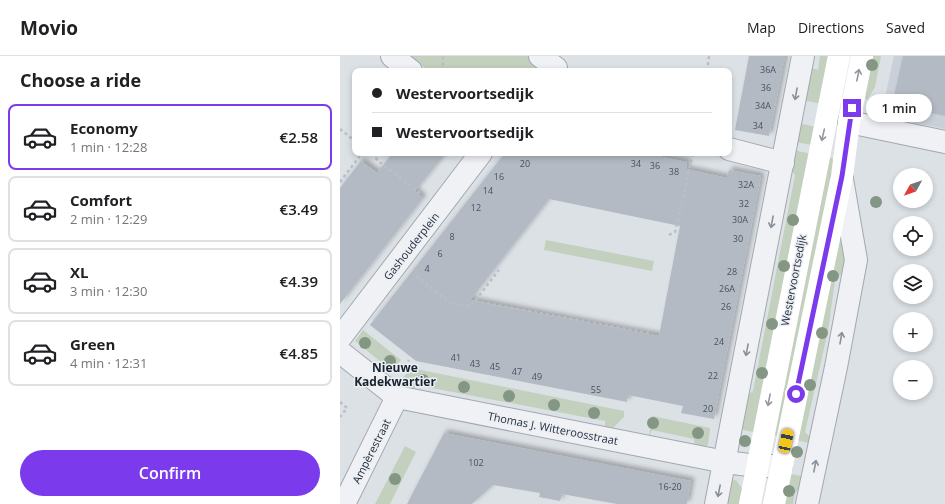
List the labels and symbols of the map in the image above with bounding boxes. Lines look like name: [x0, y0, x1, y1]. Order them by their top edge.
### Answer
house number: 36A: [760, 63, 776, 76]
one-way arrow: [855, 69, 863, 82]
house number: 36: [761, 81, 771, 94]
one-way arrow: [792, 87, 800, 100]
callout: 1 min: [866, 94, 932, 122]
house number: 34A: [755, 99, 771, 112]
route end: [843, 99, 861, 117]
house number: 34: [753, 119, 763, 132]
one-way arrow: [818, 129, 826, 142]
house number: 20: [520, 157, 530, 170]
house number: 34: [631, 157, 641, 170]
house number: 36: [650, 159, 660, 172]
house number: 38: [669, 165, 679, 178]
north arrow: [893, 168, 933, 208]
house number: 16: [494, 170, 504, 183]
house number: 32A: [738, 178, 754, 191]
house number: 14: [483, 184, 493, 197]
house number: 32: [739, 197, 749, 210]
house number: 12: [471, 201, 481, 214]
street label: Gashouderplein: [380, 209, 442, 283]
house number: 30A: [732, 213, 748, 226]
one-way arrow: [767, 215, 775, 228]
house number: 8: [449, 230, 455, 243]
house number: 30: [733, 232, 743, 245]
street label: Westervoortsedijk: [777, 233, 809, 327]
house number: 6: [437, 247, 443, 260]
house number: 4: [424, 262, 430, 275]
house number: 28: [727, 265, 737, 278]
house number: 26A: [719, 282, 735, 295]
house number: 26: [721, 300, 731, 313]
one-way arrow: [838, 332, 846, 345]
house number: 24: [714, 335, 724, 348]
one-way arrow: [743, 343, 751, 356]
house number: 41: [451, 351, 461, 364]
house number: 43: [470, 357, 480, 370]
district label: Nieuwe Kadekwartier: [354, 359, 436, 390]
house number: 45: [490, 360, 500, 373]
house number: 47: [512, 365, 522, 378]
house number: 22: [708, 369, 718, 382]
house number: 49: [532, 370, 542, 383]
house number: 55: [591, 383, 601, 396]
route start: [787, 385, 805, 403]
one-way arrow: [765, 393, 773, 406]
house number: 20: [703, 402, 713, 415]
street label: Thomas J. Witteroosstraat: [487, 408, 619, 448]
street label: Ampèrestraat: [348, 416, 394, 486]
car: [778, 428, 794, 454]
house number: 102: [468, 456, 484, 469]
one-way arrow: [812, 460, 820, 473]
house number: 16-20: [658, 480, 682, 493]
one-way arrow: [715, 484, 723, 497]

